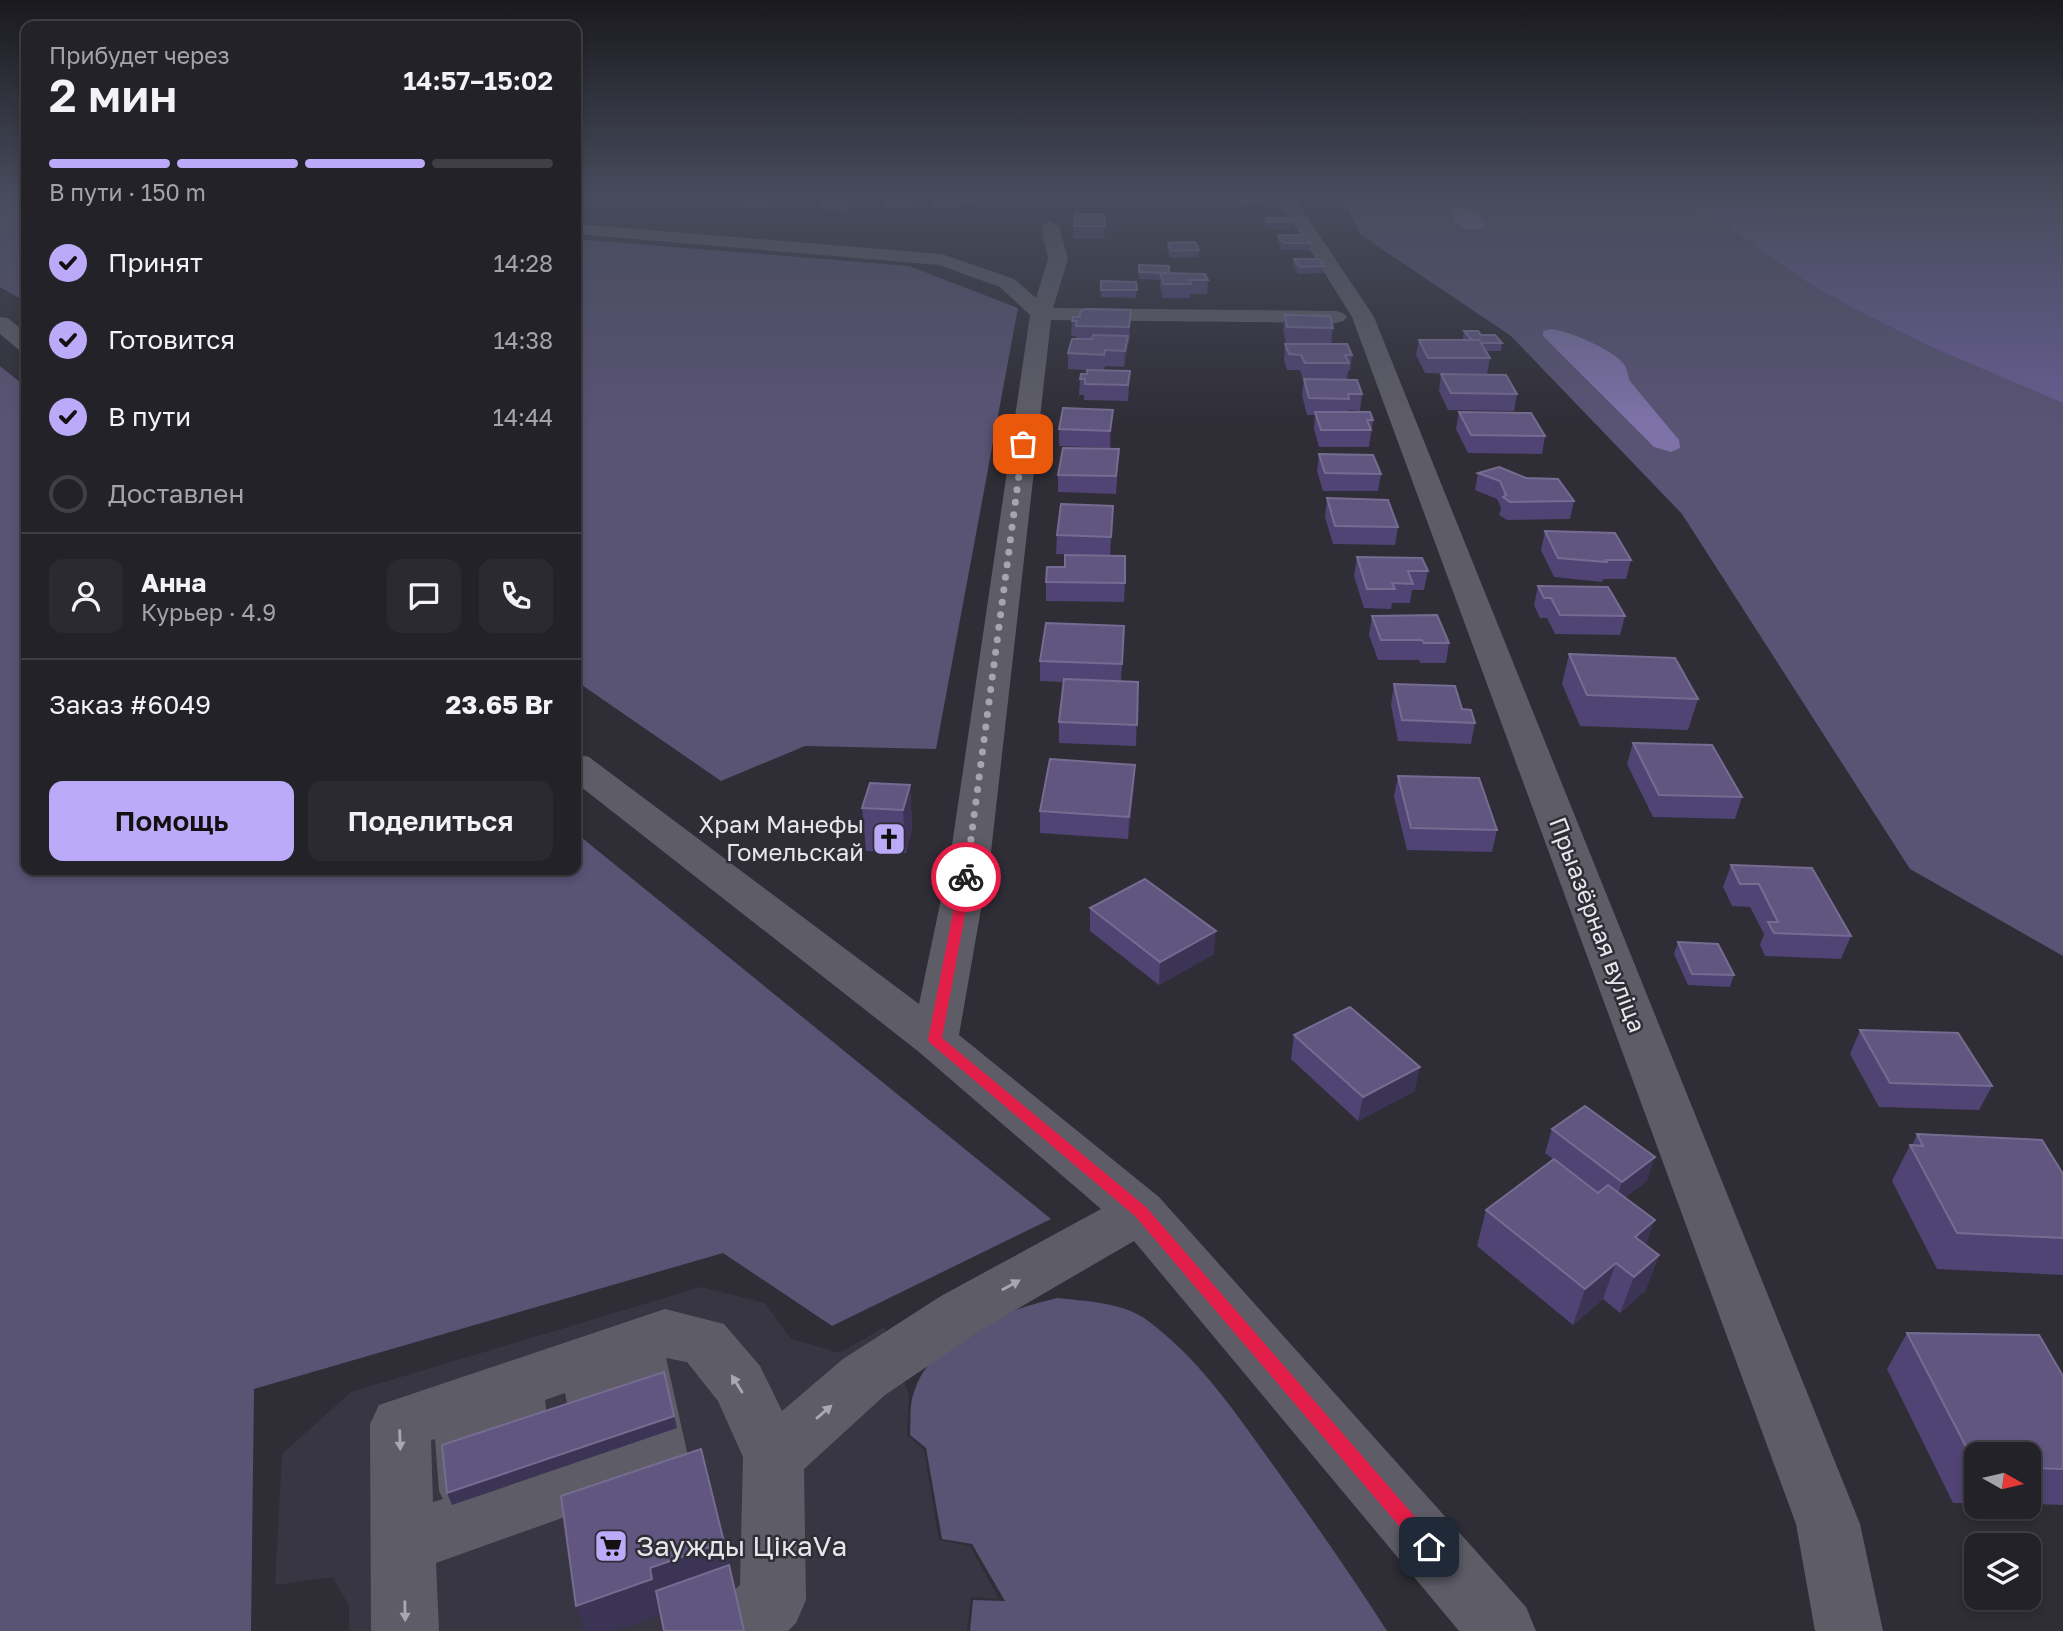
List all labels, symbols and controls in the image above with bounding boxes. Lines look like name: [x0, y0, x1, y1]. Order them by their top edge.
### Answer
text: Прибудет через: [49, 41, 230, 69]
text: 14:57–15:02: [403, 65, 553, 96]
text: 2 мин: [49, 67, 177, 122]
text: В пути · 150 m: [49, 178, 206, 206]
icon: check: [49, 244, 87, 282]
text: Принят: [108, 247, 203, 278]
text: 14:28: [494, 249, 553, 277]
icon: check: [49, 321, 87, 359]
text: Готовится: [108, 324, 235, 355]
text: 14:38: [493, 326, 553, 354]
icon: check: [49, 398, 87, 436]
text: В пути: [108, 401, 191, 432]
text: 14:44: [493, 403, 553, 431]
pin: [993, 414, 1053, 474]
icon: bag: [1004, 425, 1042, 463]
text: Доставлен: [108, 478, 244, 509]
button: person: [49, 559, 123, 633]
button: chat: [387, 559, 461, 633]
button: phone: [479, 559, 553, 633]
text: Анна: [141, 567, 206, 598]
text: Курьер · 4.9: [141, 598, 276, 626]
text: Заказ #6049: [49, 689, 211, 720]
text: 23.65 Br: [446, 689, 553, 720]
button: Помощь: [49, 781, 294, 861]
button: Поделиться: [308, 781, 553, 861]
place label: Храм Манефы Гомельскай: [699, 809, 864, 866]
street label: Прыазёрная вуліца: [1544, 813, 1653, 1036]
church icon: Храм Манефы Гомельскай: [870, 820, 908, 858]
courier: [931, 842, 1001, 912]
icon: bike: [947, 858, 985, 896]
one-way arrow: [1002, 1279, 1021, 1291]
one-way arrow: [731, 1375, 744, 1394]
one-way arrow: [815, 1404, 833, 1420]
one-way arrow: [395, 1429, 406, 1451]
north arrow: [1964, 1442, 2040, 1519]
map controls: [1964, 1442, 2041, 1610]
pin: [1399, 1517, 1459, 1577]
supermarket icon: Заужды ЦікаVа: [592, 1527, 630, 1565]
icon: home: [1410, 1528, 1448, 1566]
place label: Заужды ЦікаVа: [636, 1529, 847, 1562]
button: layers: [1964, 1533, 2041, 1610]
one-way arrow: [399, 1601, 411, 1623]

